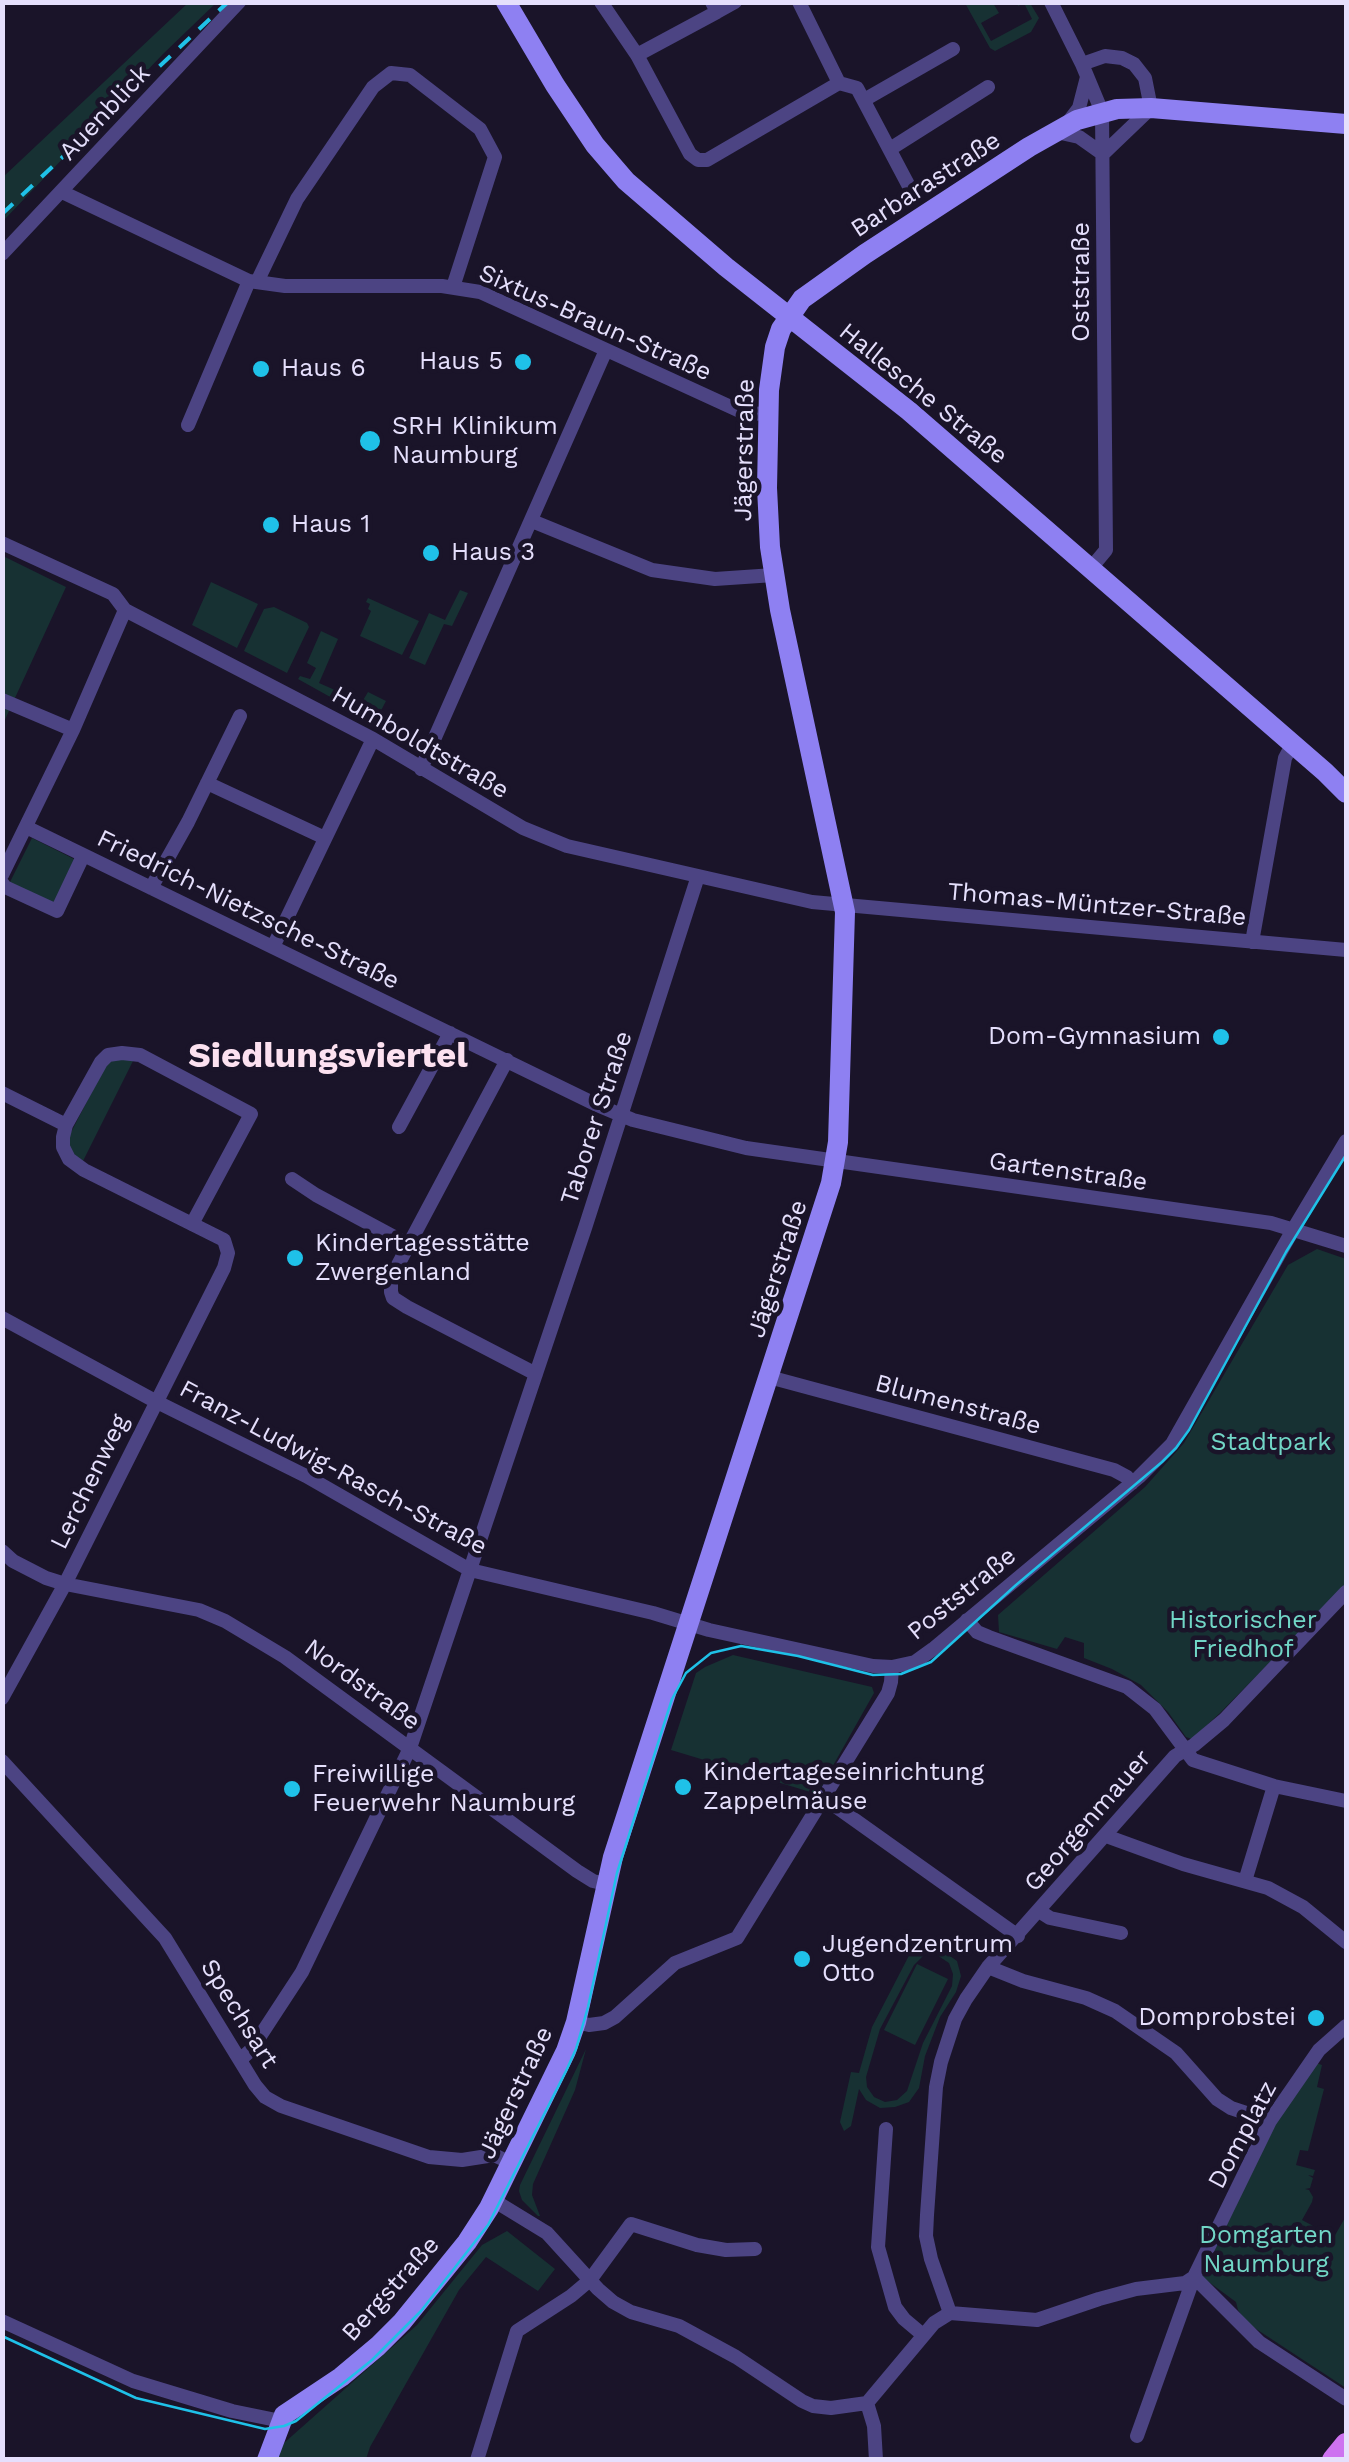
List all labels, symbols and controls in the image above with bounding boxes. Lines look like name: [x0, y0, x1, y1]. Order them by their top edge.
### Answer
street label: Auenblick: [53, 59, 157, 167]
street label: Barbarastraße: [846, 126, 1006, 244]
street label: Oststraße: [1067, 222, 1097, 342]
street label: Sixtus-Braun-Straße: [474, 258, 716, 388]
street label: Hallesche Straße: [833, 317, 1013, 471]
place label: Haus 5: [419, 347, 503, 377]
marker: Haus 5: [512, 351, 534, 373]
place label: Haus 6: [281, 354, 366, 384]
marker: Haus 6: [250, 358, 272, 380]
street label: Jägerstraße: [729, 378, 761, 522]
place label: SRH Klinikum Naumburg: [392, 412, 558, 471]
marker: SRH Klinikum Naumburg: [357, 428, 383, 454]
place label: Haus 1: [291, 510, 370, 540]
marker: Haus 1: [260, 514, 282, 536]
place label: Haus 3: [451, 538, 535, 568]
marker: Haus 3: [420, 542, 442, 564]
street label: Humboldtstraße: [326, 680, 514, 806]
street label: Friedrich-Nietzsche-Straße: [92, 824, 404, 996]
street label: Thomas-Müntzer-Straße: [946, 877, 1248, 933]
place label: Dom-Gymnasium: [988, 1022, 1201, 1052]
marker: Dom-Gymnasium: [1210, 1026, 1232, 1048]
street label: Taborer Straße: [555, 1027, 639, 1209]
district label: Siedlungsviertel: [188, 1036, 468, 1078]
street label: Gartenstraße: [987, 1146, 1149, 1198]
street label: Jägerstraße: [742, 1196, 814, 1342]
place label: Kindertagesstätte Zwergenland: [315, 1229, 530, 1288]
marker: Kindertagesstätte Zwergenland: [284, 1247, 306, 1269]
street label: Blumenstraße: [872, 1368, 1044, 1442]
street label: Franz-Ludwig-Rasch-Straße: [174, 1374, 492, 1562]
street label: Lerchenweg: [44, 1410, 136, 1554]
park label: Stadtpark: [1211, 1428, 1331, 1458]
street label: Poststraße: [902, 1541, 1022, 1647]
park label: Historischer Friedhof: [1169, 1606, 1317, 1665]
street label: Nordstraße: [298, 1633, 426, 1737]
street label: Georgenmauer: [1018, 1744, 1158, 1898]
place label: Kindertageseinrichtung Zappelmäuse: [703, 1758, 984, 1817]
place label: Freiwillige Feuerwehr Naumburg: [312, 1760, 575, 1819]
marker: Kindertageseinrichtung Zappelmäuse: [672, 1776, 694, 1798]
marker: Freiwillige Feuerwehr Naumburg: [281, 1778, 303, 1800]
place label: Jugendzentrum Otto: [822, 1930, 1013, 1989]
marker: Jugendzentrum Otto: [791, 1948, 813, 1970]
street label: Spechsart: [194, 1954, 284, 2074]
place label: Domprobstei: [1138, 2003, 1296, 2033]
marker: Domprobstei: [1305, 2007, 1327, 2029]
street label: Jägerstraße: [472, 2022, 560, 2164]
street label: Domplatz: [1202, 2076, 1284, 2194]
park label: Domgarten Naumburg: [1199, 2221, 1333, 2280]
street label: Bergstraße: [336, 2230, 446, 2348]

